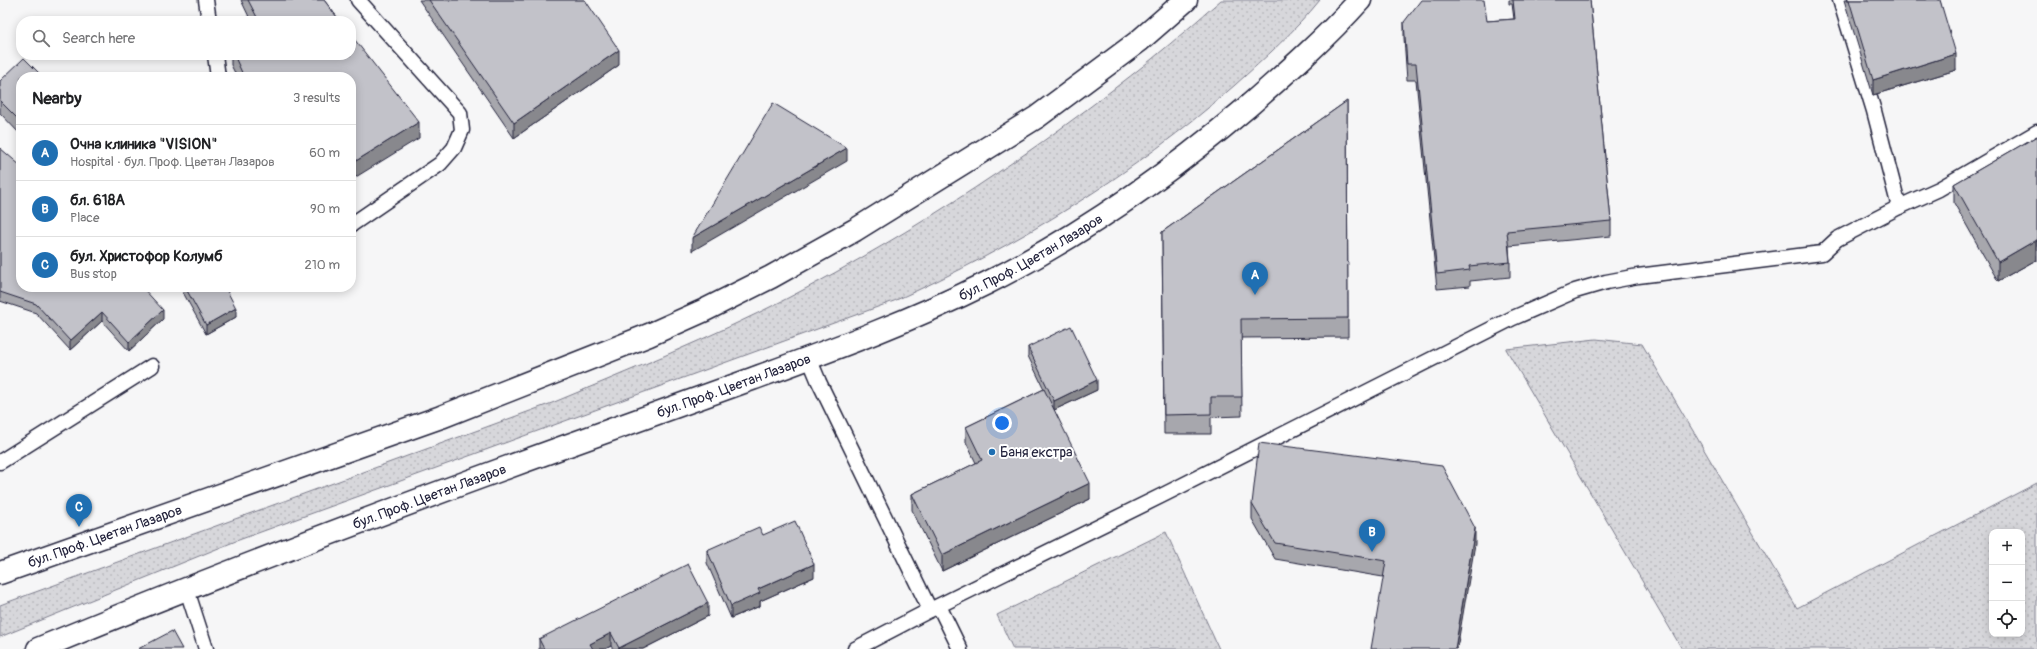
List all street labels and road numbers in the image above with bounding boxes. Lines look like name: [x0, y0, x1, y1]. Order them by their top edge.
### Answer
street label: бул. Проф. Цветан Лазаров: [956, 210, 1106, 305]
street label: бул. Проф. Цветан Лазаров: [654, 350, 813, 422]
street label: бул. Проф. Цветан Лазаров: [350, 460, 509, 533]
street label: бул. Проф. Цветан Лазаров: [25, 501, 184, 572]

